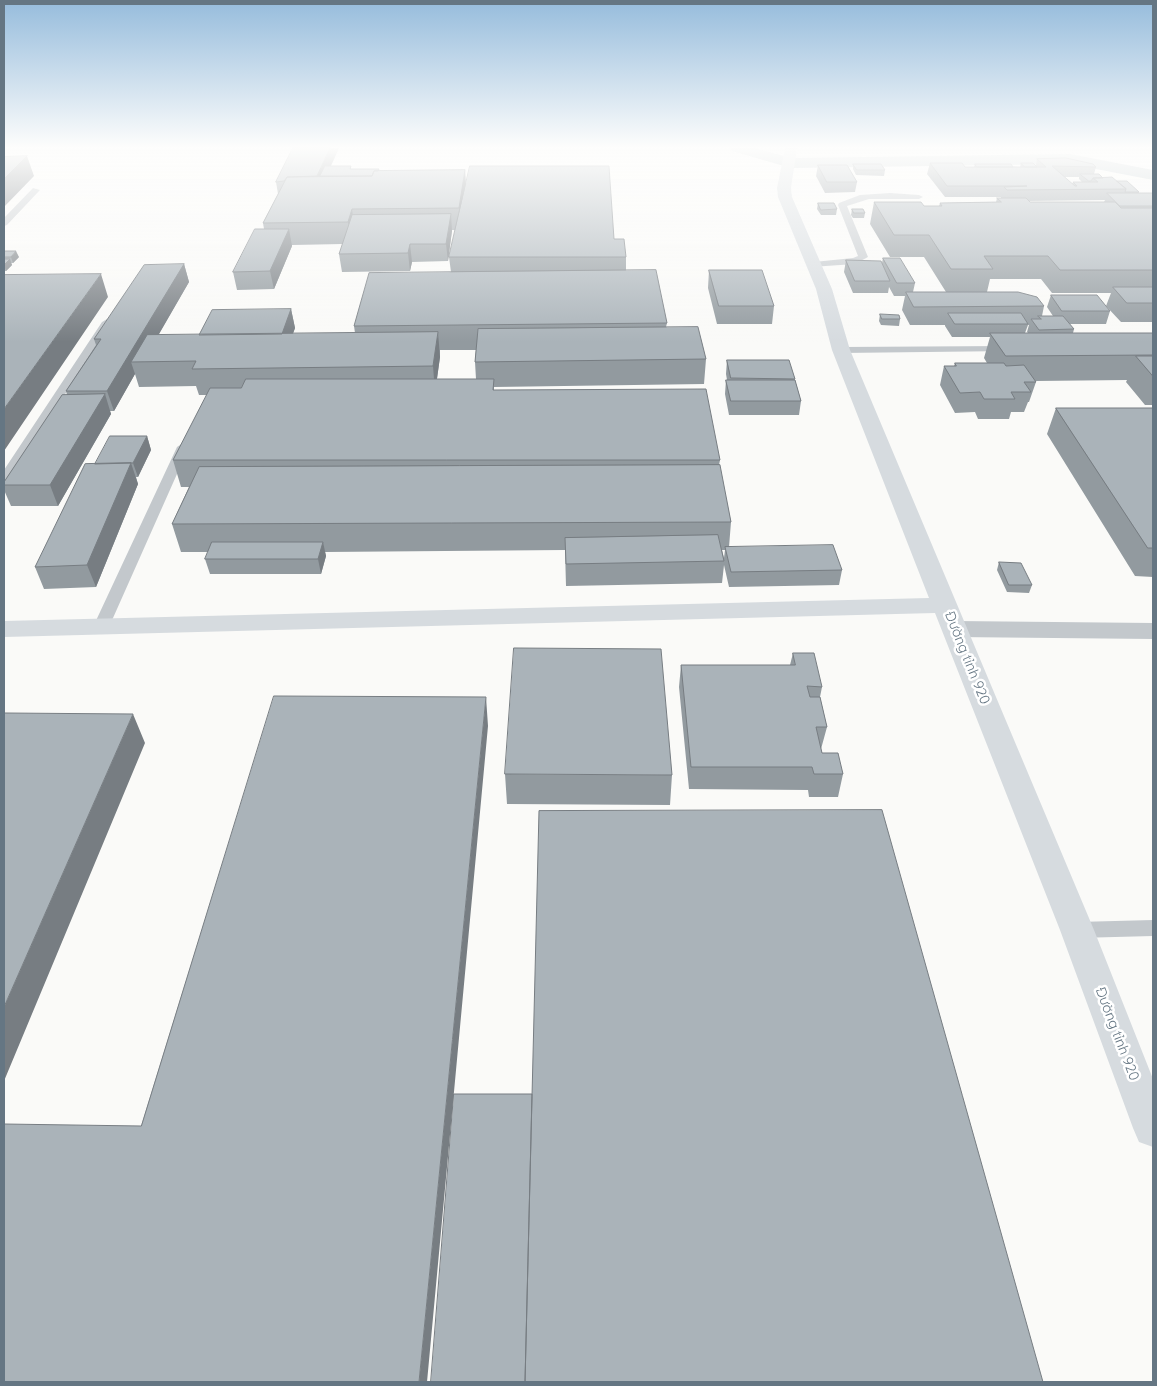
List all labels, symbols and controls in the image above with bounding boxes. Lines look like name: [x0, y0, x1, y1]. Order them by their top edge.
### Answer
street label: Đường tỉnh 920: [941, 609, 993, 707]
street label: Đường tỉnh 920: [1091, 985, 1143, 1083]

